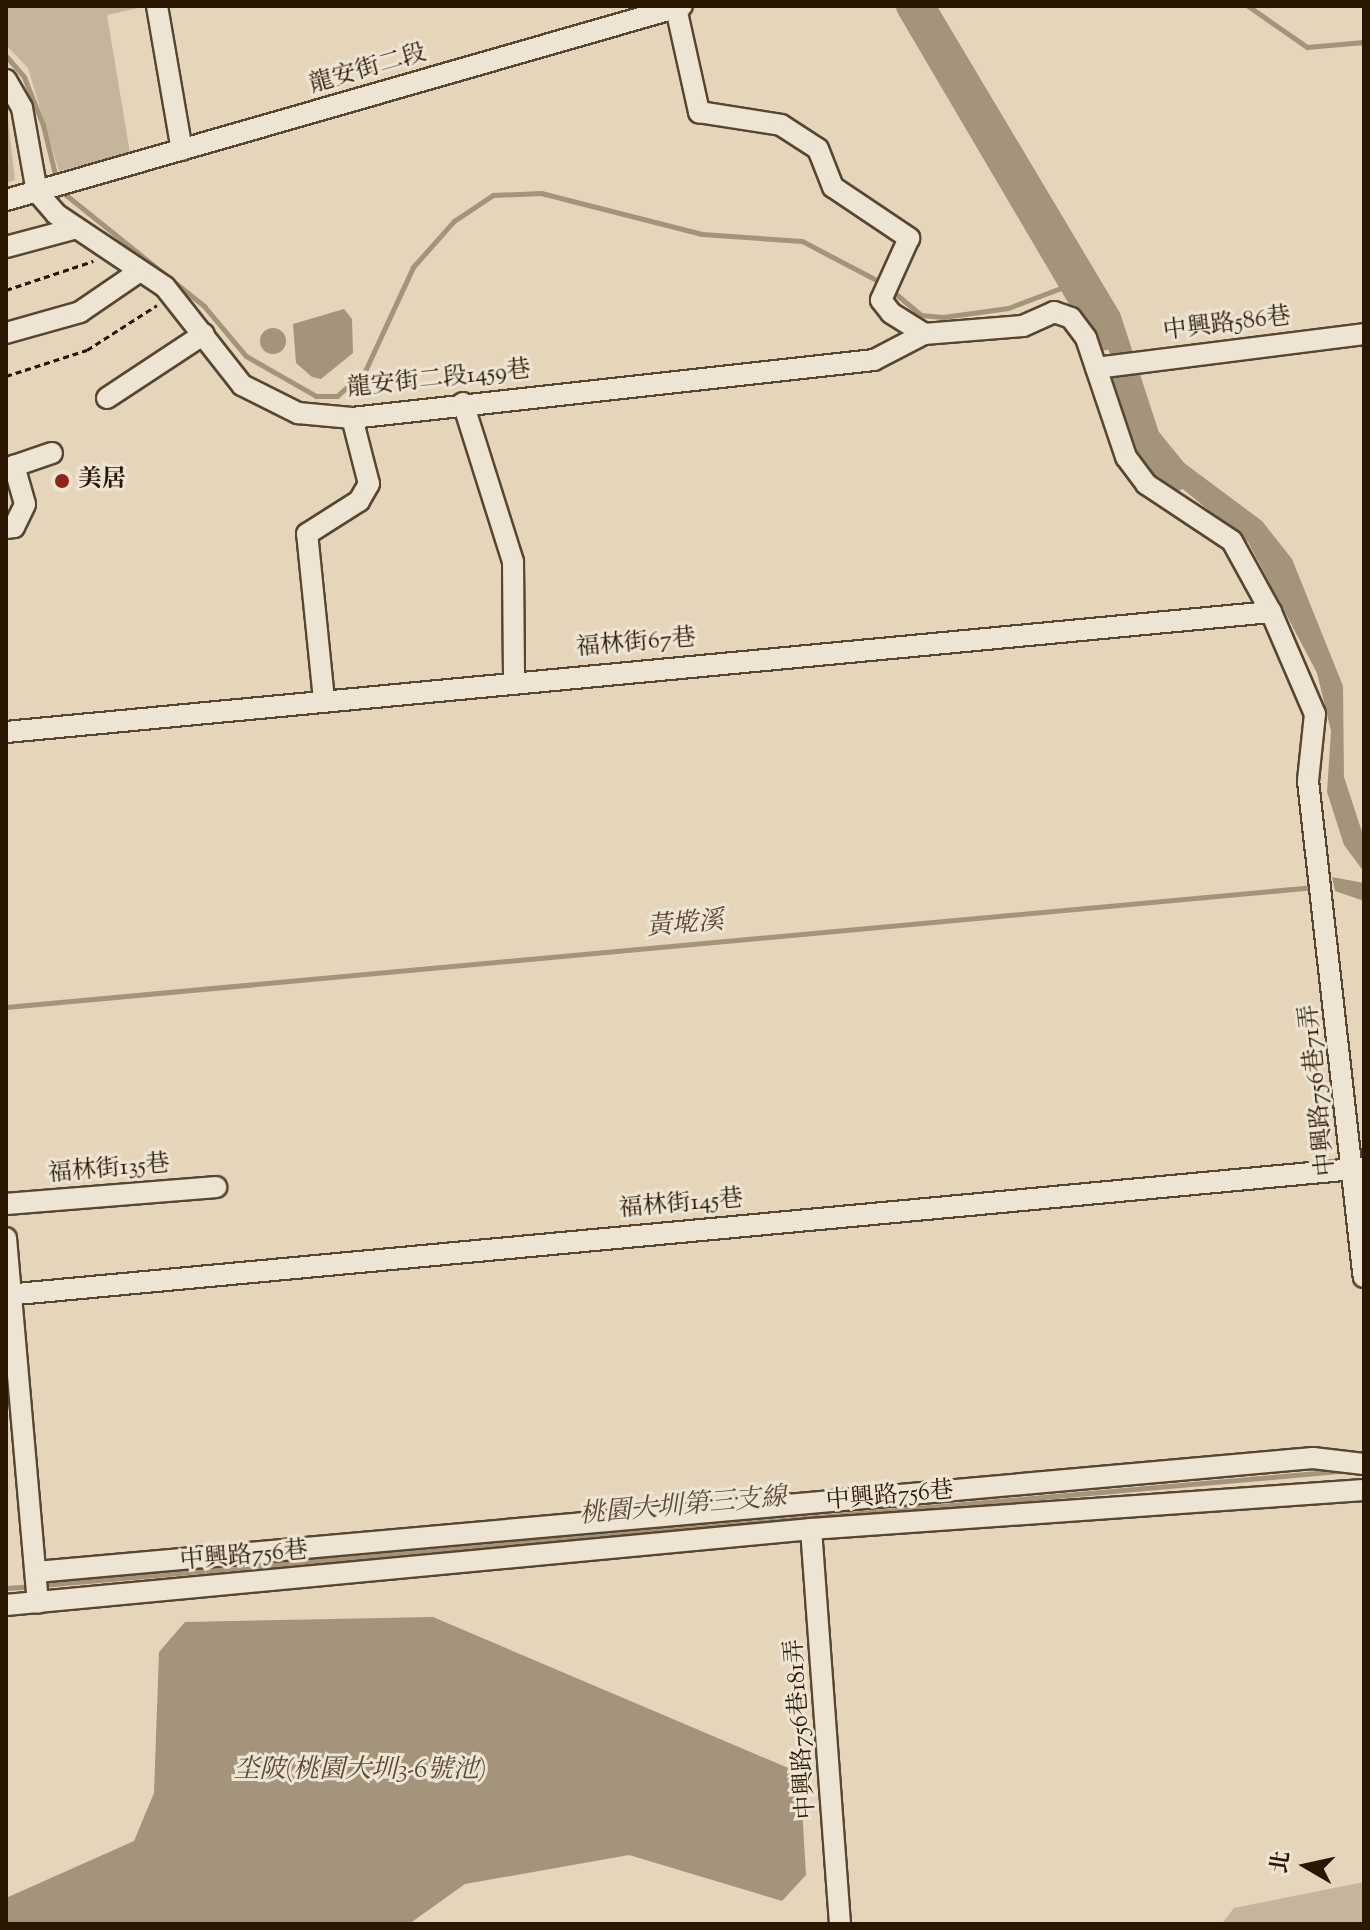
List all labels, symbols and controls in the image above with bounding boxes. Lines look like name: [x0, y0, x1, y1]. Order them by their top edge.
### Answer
street label: 龍安街二段: [306, 40, 430, 100]
street label: 中興路586巷: [1162, 303, 1292, 347]
street label: 龍安街二段1459巷: [346, 356, 532, 404]
place label: 美居: [78, 467, 126, 495]
marker: 美居: [53, 472, 71, 490]
street label: 福林街67巷: [575, 624, 697, 664]
water label: 黃墘溪: [645, 906, 725, 944]
street label: 中興路756巷71弄: [1296, 1003, 1342, 1177]
street label: 福林街135巷: [47, 1150, 171, 1190]
street label: 福林街145巷: [618, 1185, 744, 1225]
street label: 中興路756巷: [825, 1477, 955, 1517]
water label: 桃園大圳第三支線: [578, 1482, 788, 1532]
street label: 中興路756巷: [179, 1537, 309, 1577]
street label: 中興路756巷181弄: [781, 1638, 823, 1820]
water label: 坔陂(桃園大圳3-6號池): [233, 1755, 487, 1787]
north arrow: [1266, 1826, 1346, 1906]
text: 北: [1265, 1849, 1300, 1876]

